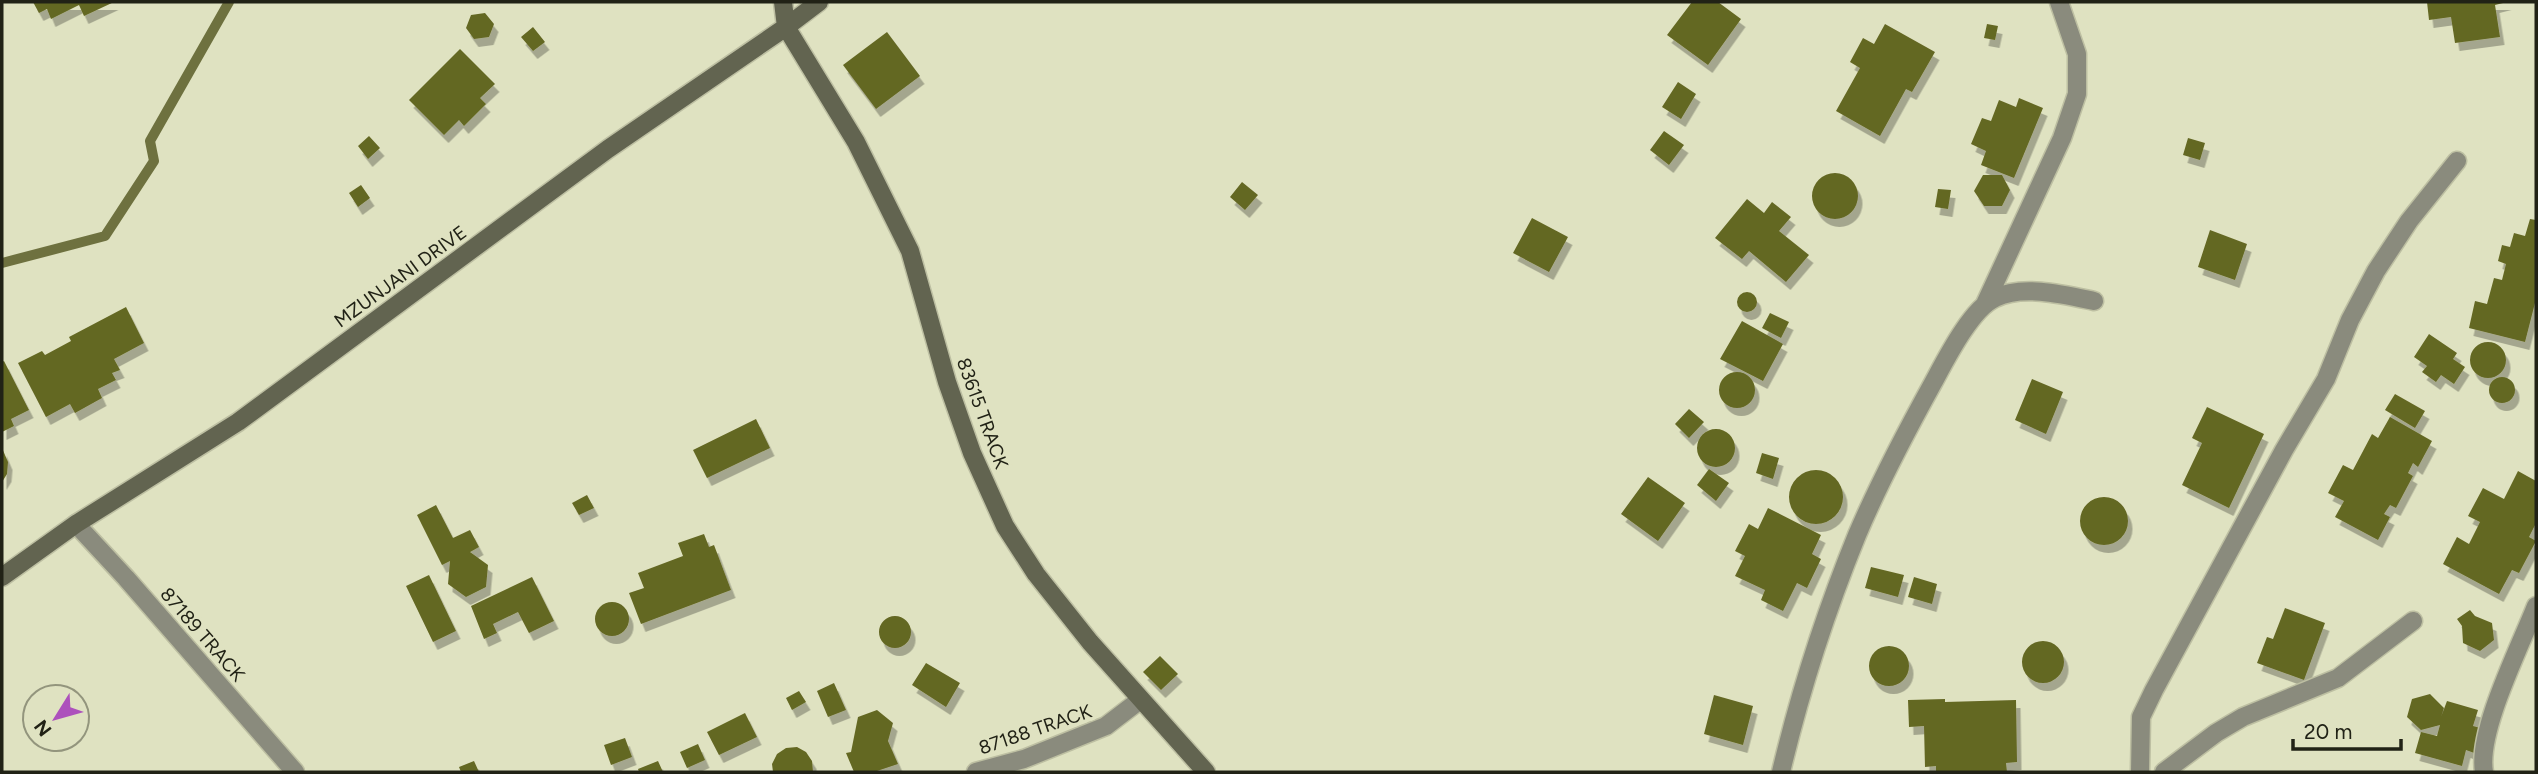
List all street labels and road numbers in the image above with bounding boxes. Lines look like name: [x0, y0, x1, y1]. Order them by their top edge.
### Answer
street label: MZUNJANI DRIVE: [330, 221, 471, 332]
street label: 83615 TRACK: [952, 355, 1013, 472]
street label: 87189 TRACK: [156, 583, 250, 686]
street label: 87188 TRACK: [976, 699, 1095, 760]

